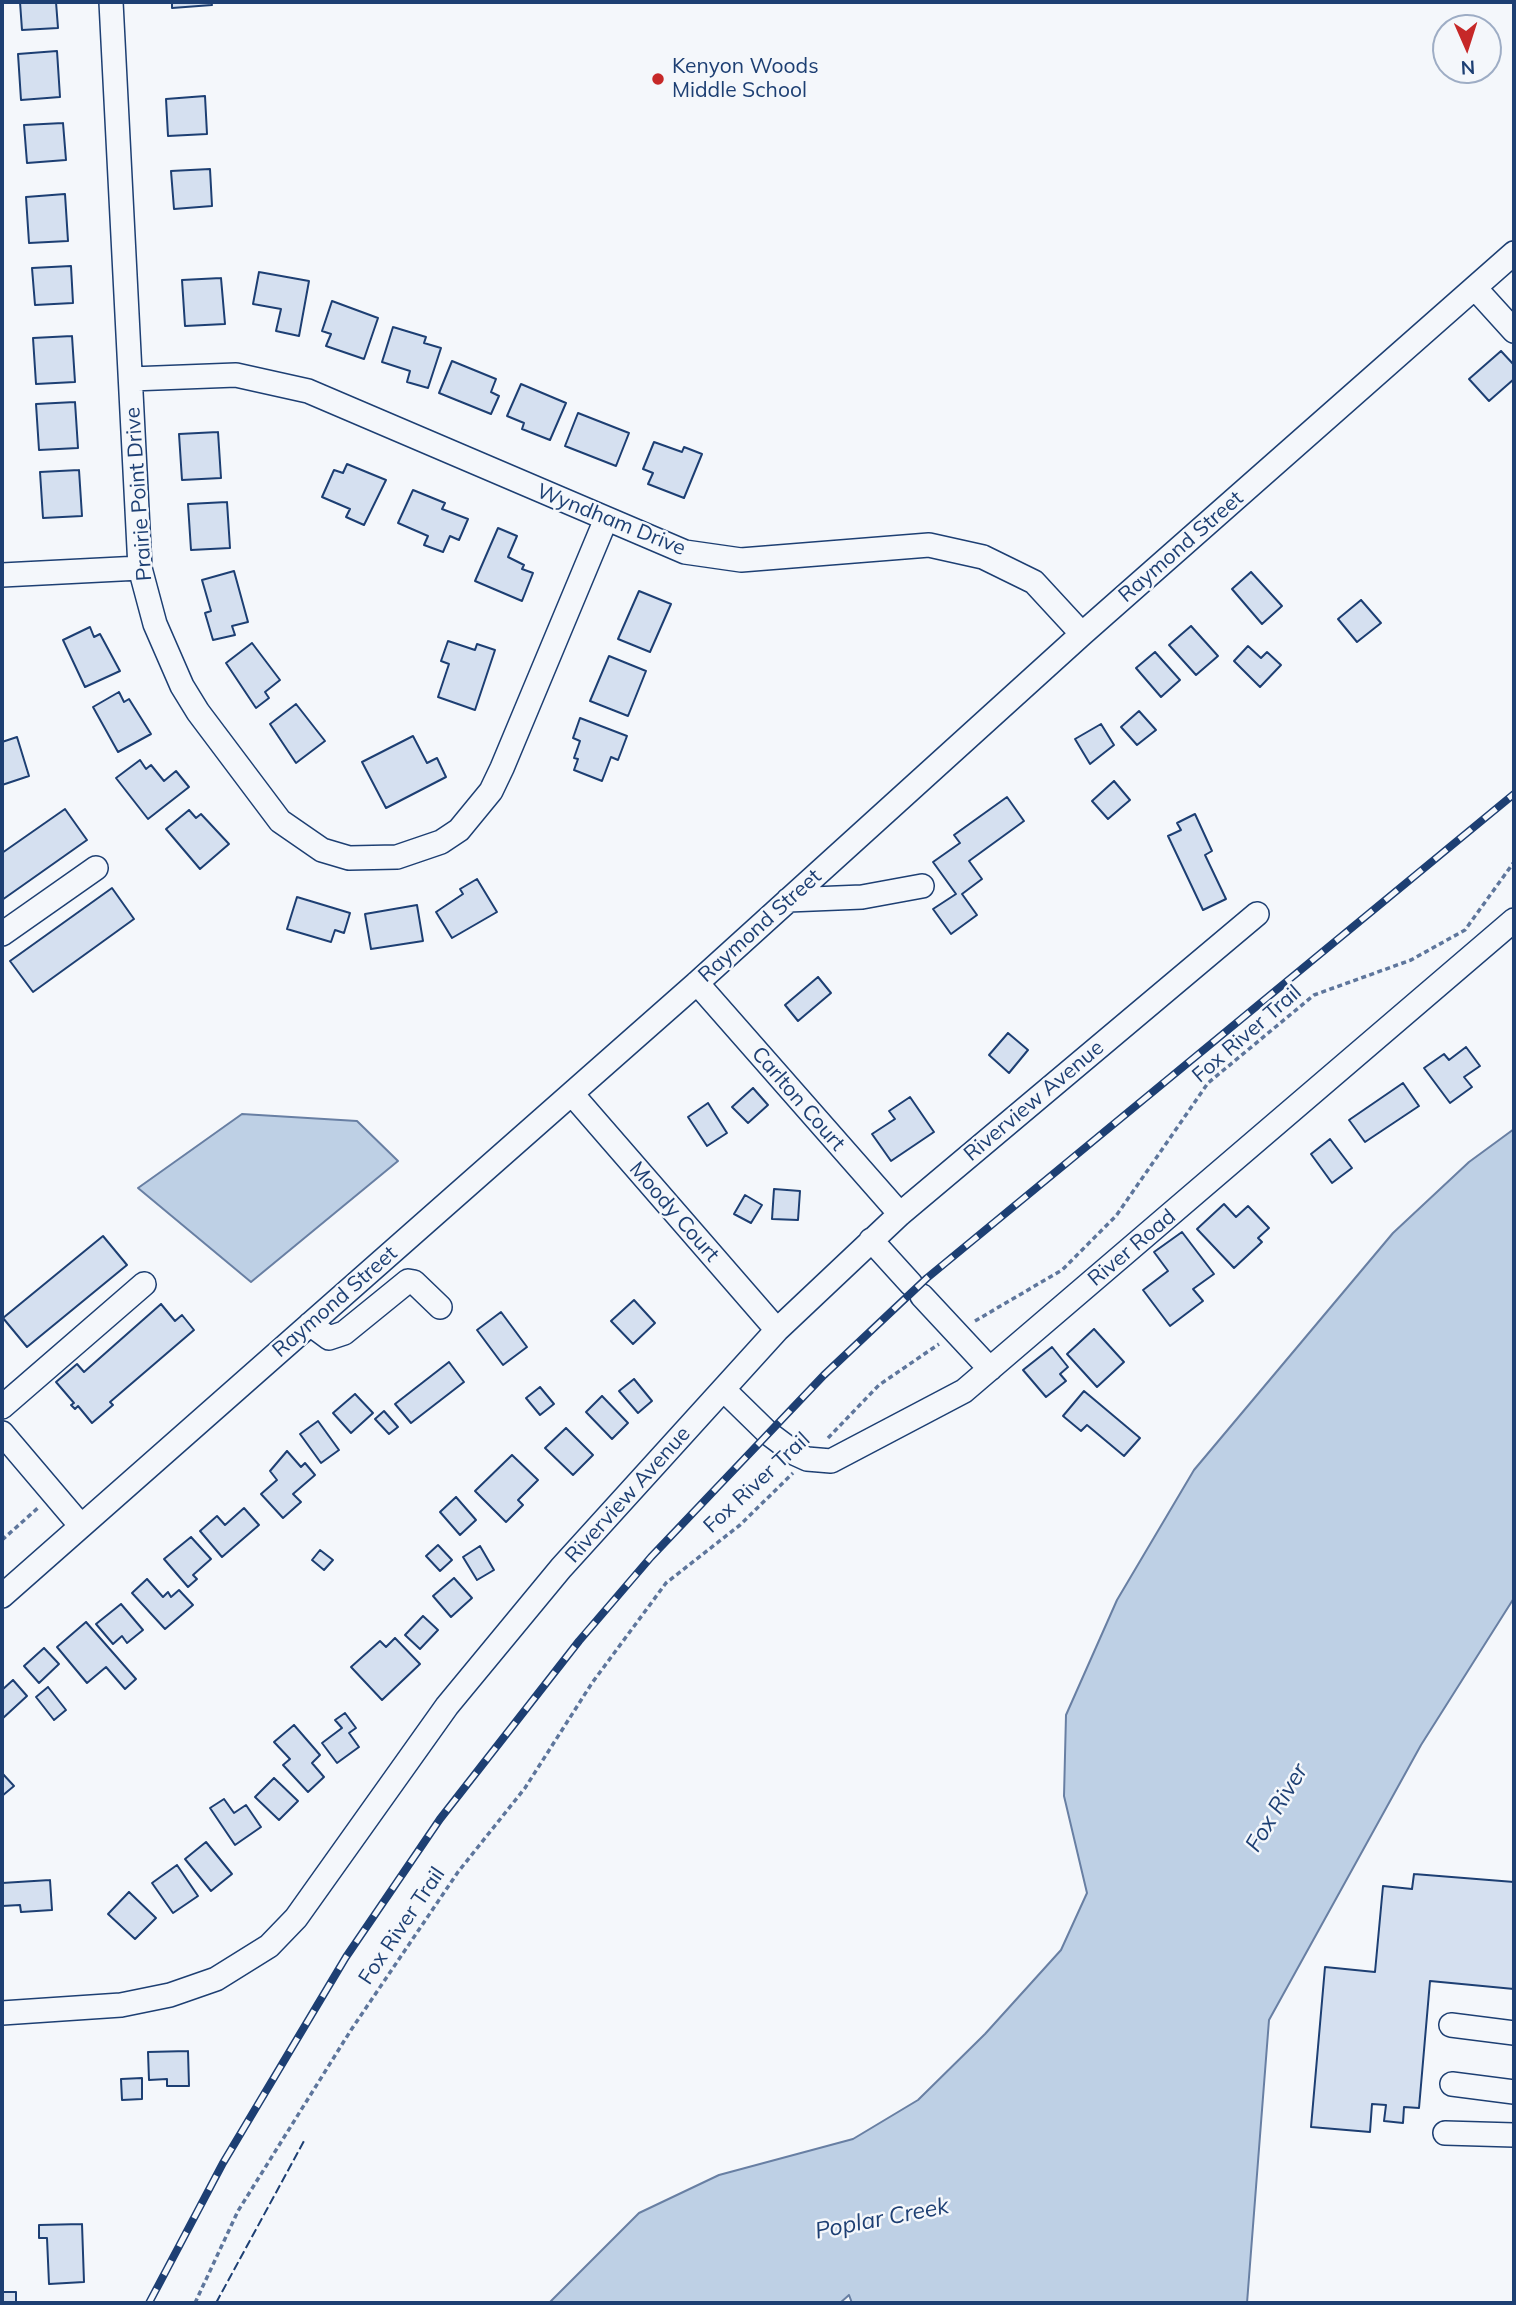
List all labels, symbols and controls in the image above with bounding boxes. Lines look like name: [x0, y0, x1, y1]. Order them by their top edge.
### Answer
north arrow: [1432, 14, 1502, 84]
place label: Kenyon Woods Middle School: [672, 54, 819, 104]
text: N: [1460, 56, 1476, 80]
marker: Kenyon Woods Middle School: [650, 71, 666, 87]
street label: Prairie Point Drive: [120, 406, 158, 582]
street label: Wyndham Drive: [533, 479, 689, 561]
street label: Raymond Street: [1113, 486, 1249, 608]
street label: Raymond Street: [693, 864, 827, 988]
street label: Fox River Trail: [1187, 980, 1307, 1088]
street label: Riverview Avenue: [959, 1035, 1109, 1167]
street label: Carlton Court: [746, 1042, 850, 1156]
street label: Moody Court: [624, 1157, 724, 1267]
street label: River Road: [1083, 1204, 1181, 1292]
street label: Raymond Street: [267, 1241, 403, 1363]
street label: Riverview Avenue: [560, 1422, 696, 1568]
street label: Fox River Trail: [699, 1427, 815, 1539]
water label: Fox River: [1240, 1759, 1314, 1857]
street label: Fox River Trail: [353, 1863, 451, 1989]
water label: Poplar Creek: [813, 2192, 951, 2246]

